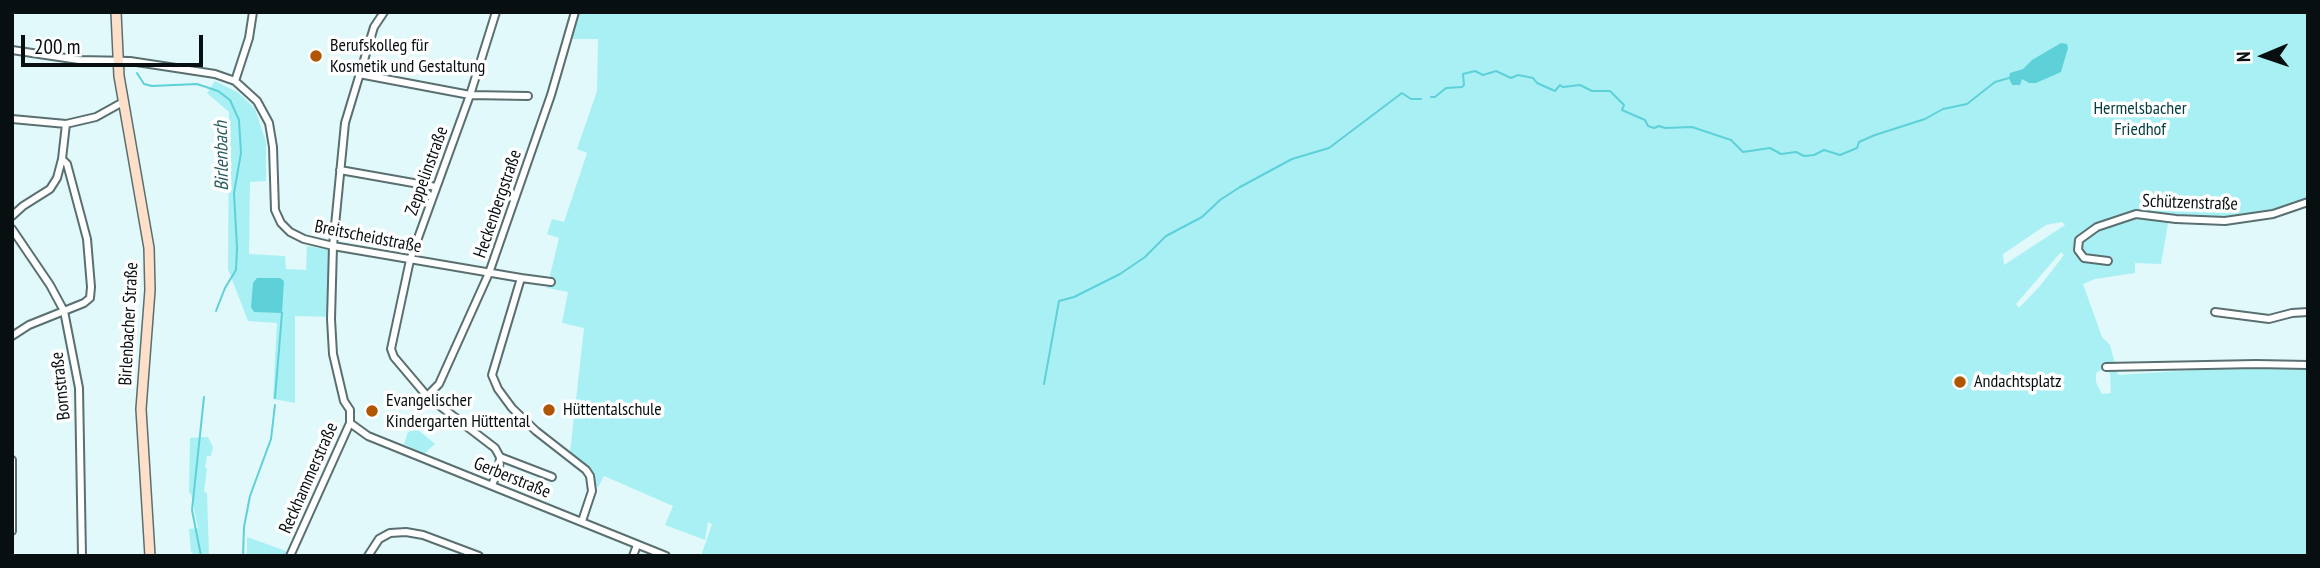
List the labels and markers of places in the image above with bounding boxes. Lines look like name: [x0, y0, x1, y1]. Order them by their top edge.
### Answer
place label: Berufskolleg für Kosmetik und Gestaltung: [330, 35, 485, 78]
marker: Berufskolleg für Kosmetik und Gestaltung: [308, 48, 324, 64]
place label: Andachtsplatz: [1974, 371, 2061, 393]
marker: Andachtsplatz: [1952, 374, 1968, 390]
place label: Evangelischer Kindergarten Hüttental: [386, 390, 530, 432]
place label: Hüttentalschule: [563, 399, 662, 421]
marker: Hüttentalschule: [541, 402, 557, 418]
marker: Evangelischer Kindergarten Hüttental: [364, 403, 380, 419]

